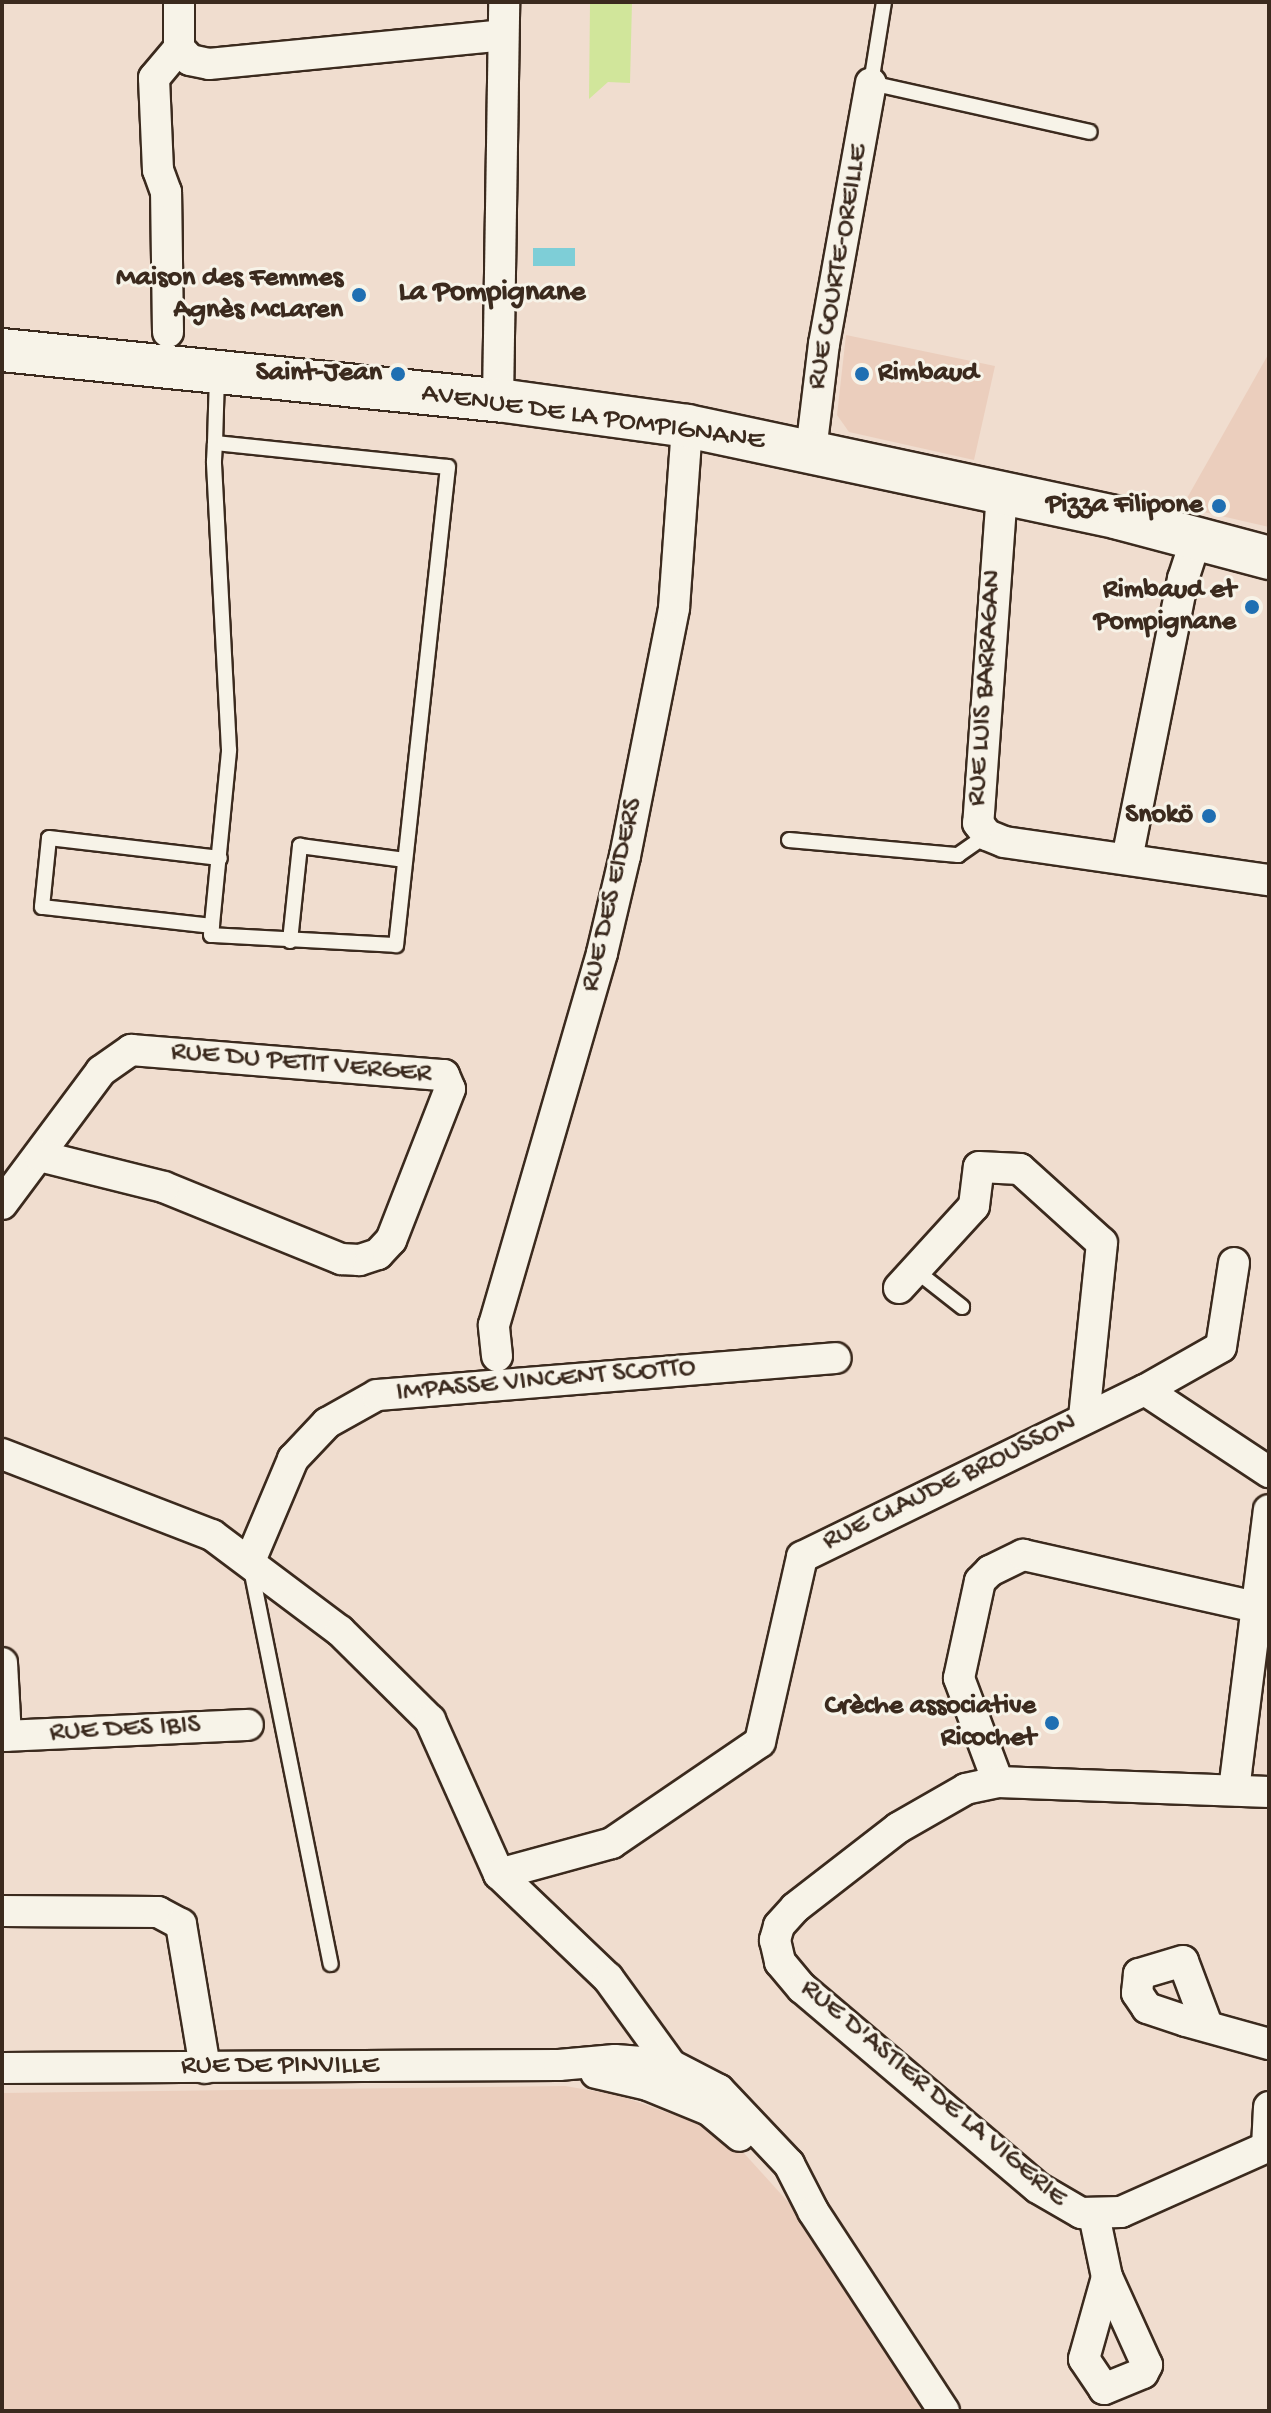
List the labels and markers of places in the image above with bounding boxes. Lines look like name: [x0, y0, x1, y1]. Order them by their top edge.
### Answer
place label: Maison des Femmes Agnès McLaren: [116, 262, 343, 328]
marker: Maison des Femmes Agnès McLaren: [350, 286, 368, 304]
place label: Saint-Jean: [256, 357, 382, 391]
place label: Rimbaud: [878, 357, 978, 391]
marker: Saint-Jean: [389, 365, 407, 383]
marker: Rimbaud: [853, 365, 871, 383]
place label: Pizza Filipone: [1046, 489, 1203, 523]
marker: Pizza Filipone: [1210, 497, 1228, 515]
place label: Rimbaud et Pompignane: [1094, 574, 1236, 640]
marker: Rimbaud et Pompignane: [1243, 598, 1261, 616]
place label: Snokö: [1125, 799, 1193, 833]
marker: Snokö: [1200, 807, 1218, 825]
place label: Crèche associative Ricochet: [825, 1690, 1036, 1756]
marker: Crèche associative Ricochet: [1043, 1714, 1061, 1732]

